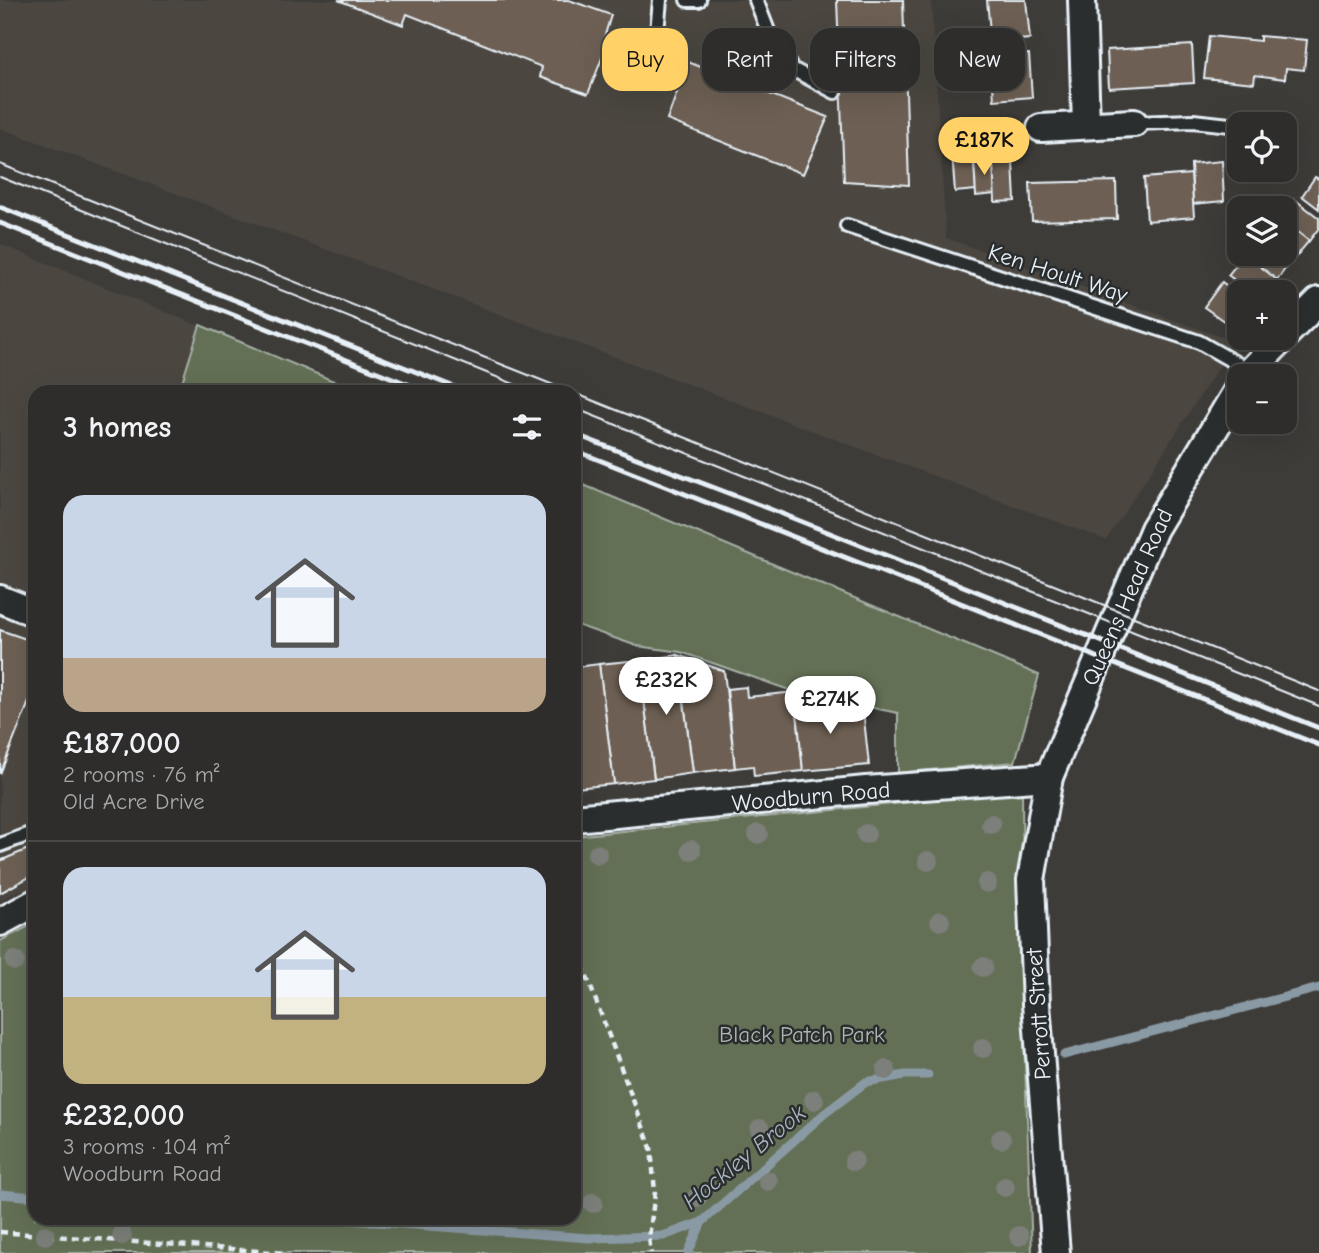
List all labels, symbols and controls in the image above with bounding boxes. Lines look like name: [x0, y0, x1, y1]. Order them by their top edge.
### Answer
chip: Buy: [602, 28, 688, 91]
chip: Rent: [702, 28, 796, 91]
chip: Filters: [810, 28, 920, 91]
chip: New: [934, 28, 1025, 91]
map controls: [1227, 112, 1297, 434]
button: locate: [1227, 112, 1297, 182]
pin: £187K: [935, 118, 1033, 177]
text: £187K: [954, 126, 1014, 153]
button: layers: [1227, 196, 1297, 266]
street label: Ken Hoult Way: [985, 238, 1132, 309]
button: +: [1227, 280, 1297, 350]
button: −: [1227, 364, 1297, 434]
icon: filters: [508, 408, 546, 446]
text: 3 homes: [63, 410, 171, 445]
street label: Queens Head Road: [1076, 505, 1179, 690]
icon: home: [242, 540, 368, 666]
pin: £232K: [617, 658, 715, 717]
text: £232K: [635, 666, 697, 693]
pin: £274K: [781, 676, 879, 736]
text: £274K: [801, 685, 859, 712]
text: £187,000: [63, 726, 181, 761]
text: 2 rooms · 76 m²: [63, 761, 219, 788]
street label: Woodburn Road: [731, 776, 891, 817]
text: Old Acre Drive: [63, 788, 205, 815]
icon: home: [242, 912, 368, 1038]
street label: Perrott Street: [1020, 946, 1057, 1081]
park label: Black Patch Park: [719, 1021, 885, 1048]
text: £232,000: [63, 1098, 185, 1133]
water label: Hockley Brook: [677, 1099, 811, 1215]
text: 3 rooms · 104 m²: [63, 1133, 230, 1160]
text: Woodburn Road: [63, 1160, 222, 1187]

